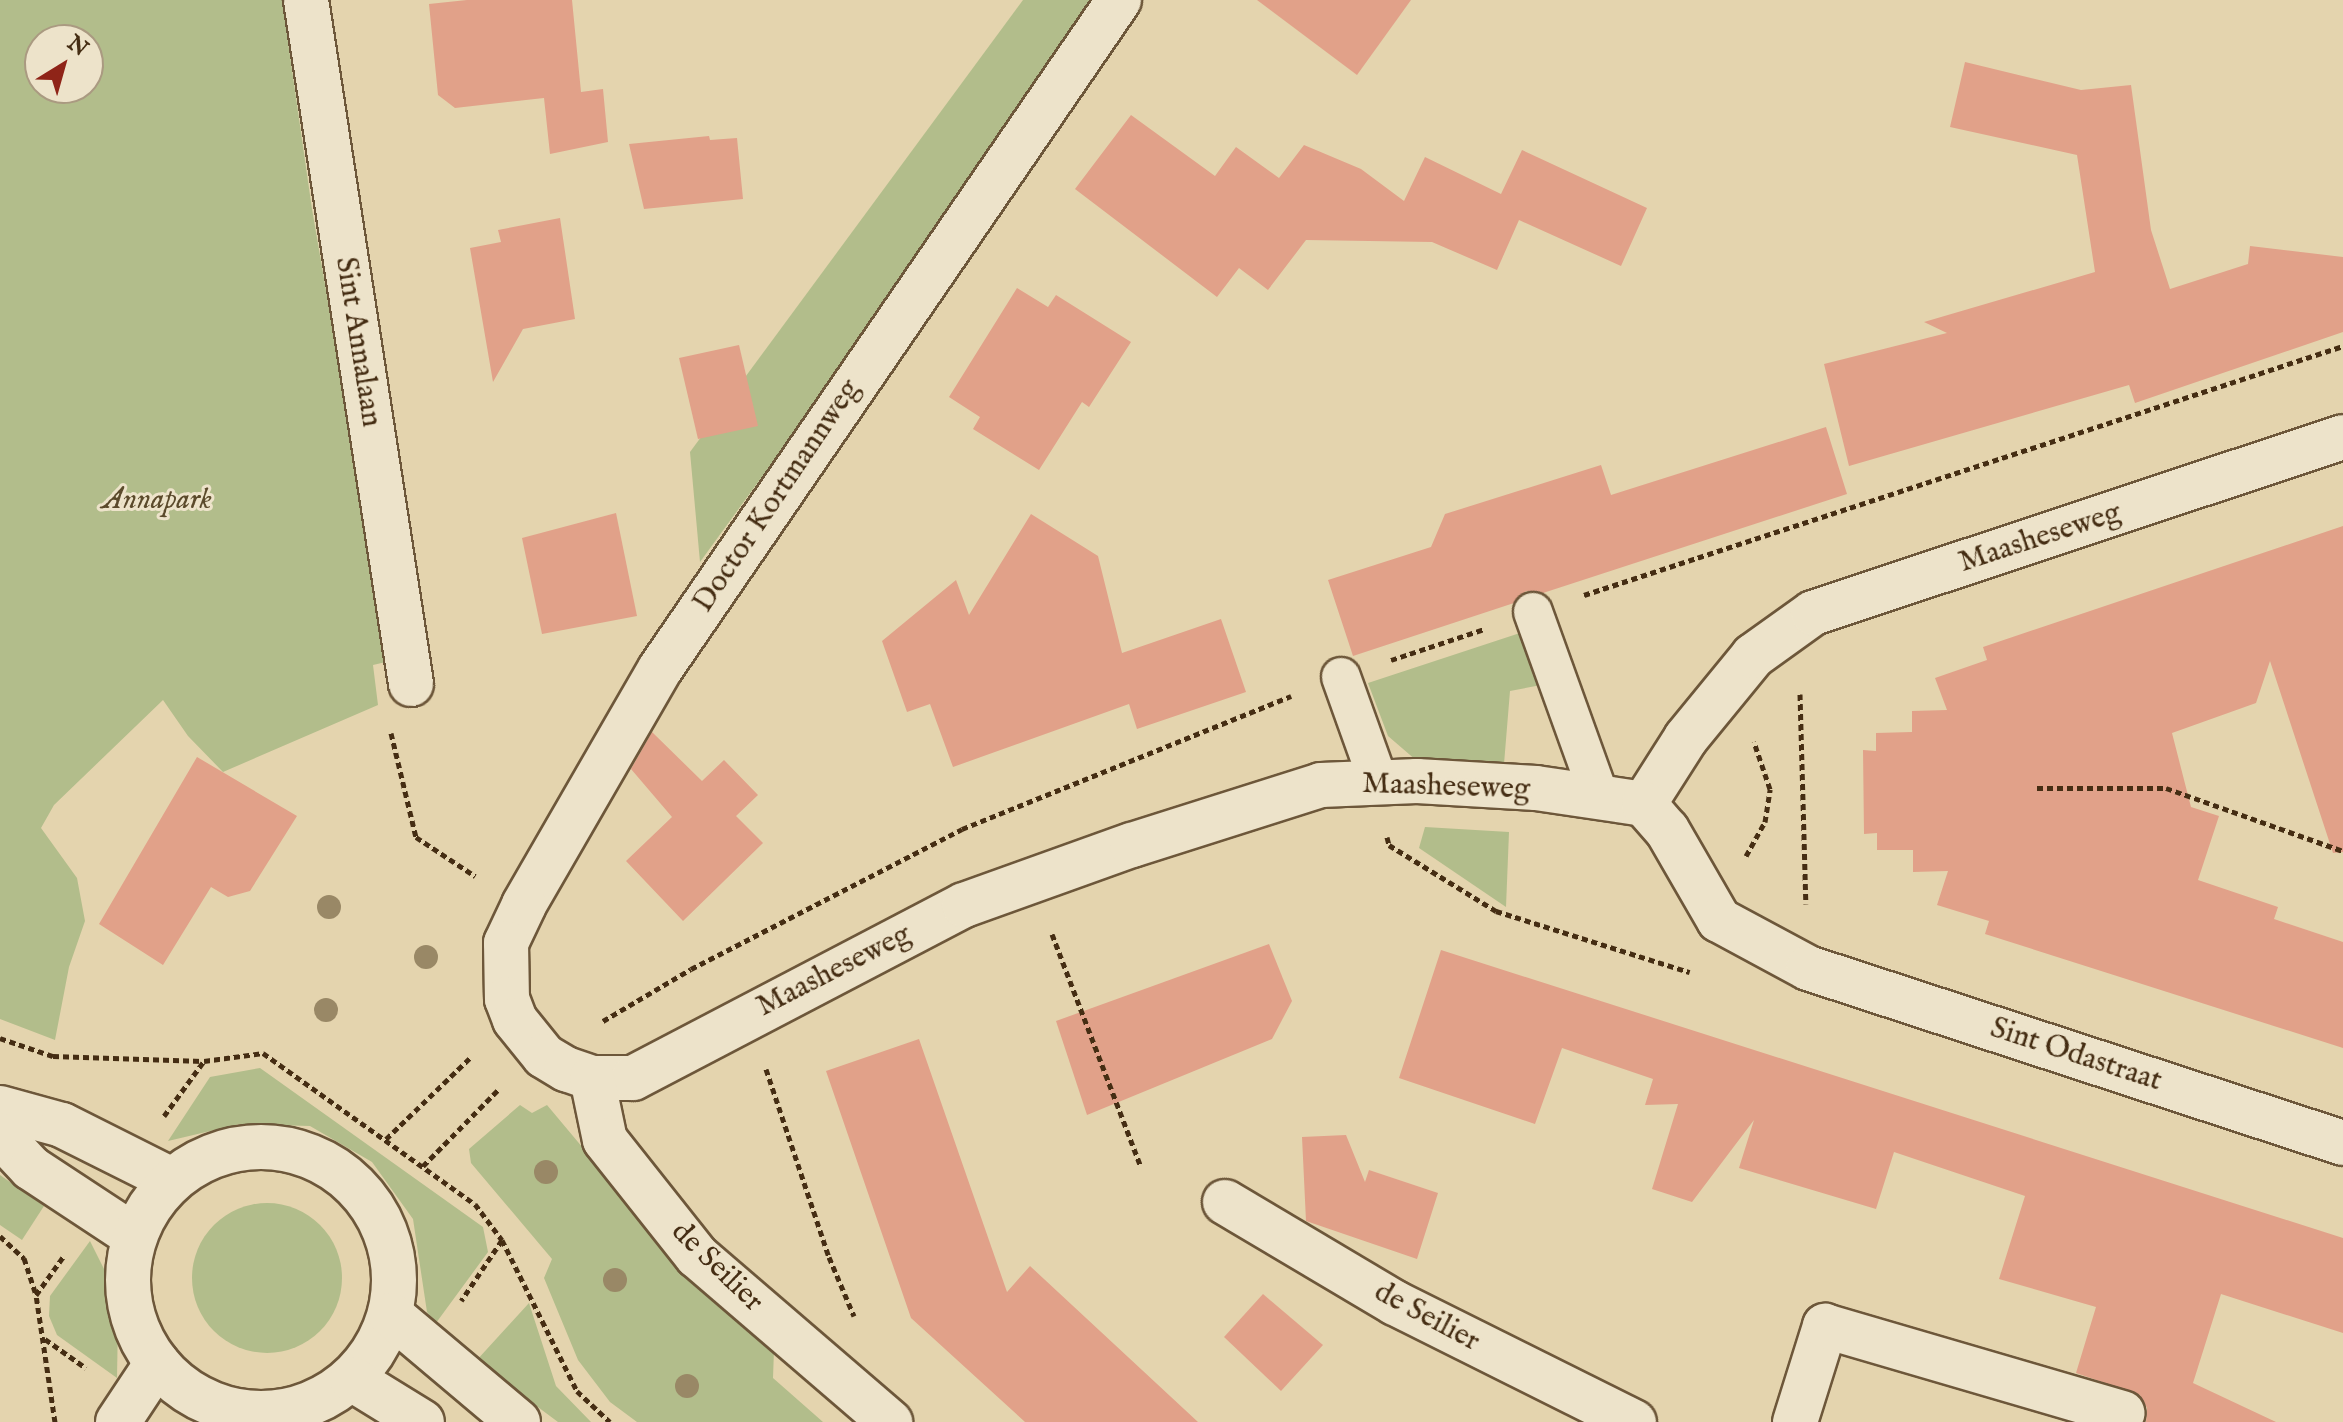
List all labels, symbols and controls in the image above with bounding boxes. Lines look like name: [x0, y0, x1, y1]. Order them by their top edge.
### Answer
north arrow: [24, 24, 104, 104]
text: N: [61, 30, 93, 63]
street label: Sint Annalaan: [327, 255, 389, 429]
street label: Doctor Kortmannweg: [686, 373, 868, 619]
park label: Annapark: [102, 482, 212, 518]
street label: Maasheseweg: [1954, 495, 2126, 581]
street label: Maasheseweg: [1361, 766, 1531, 808]
street label: Maasheseweg: [751, 917, 917, 1025]
street label: Sint Odastraat: [1986, 1010, 2166, 1100]
street label: de Seilier: [663, 1214, 771, 1320]
street label: de Seilier: [1368, 1274, 1486, 1360]

